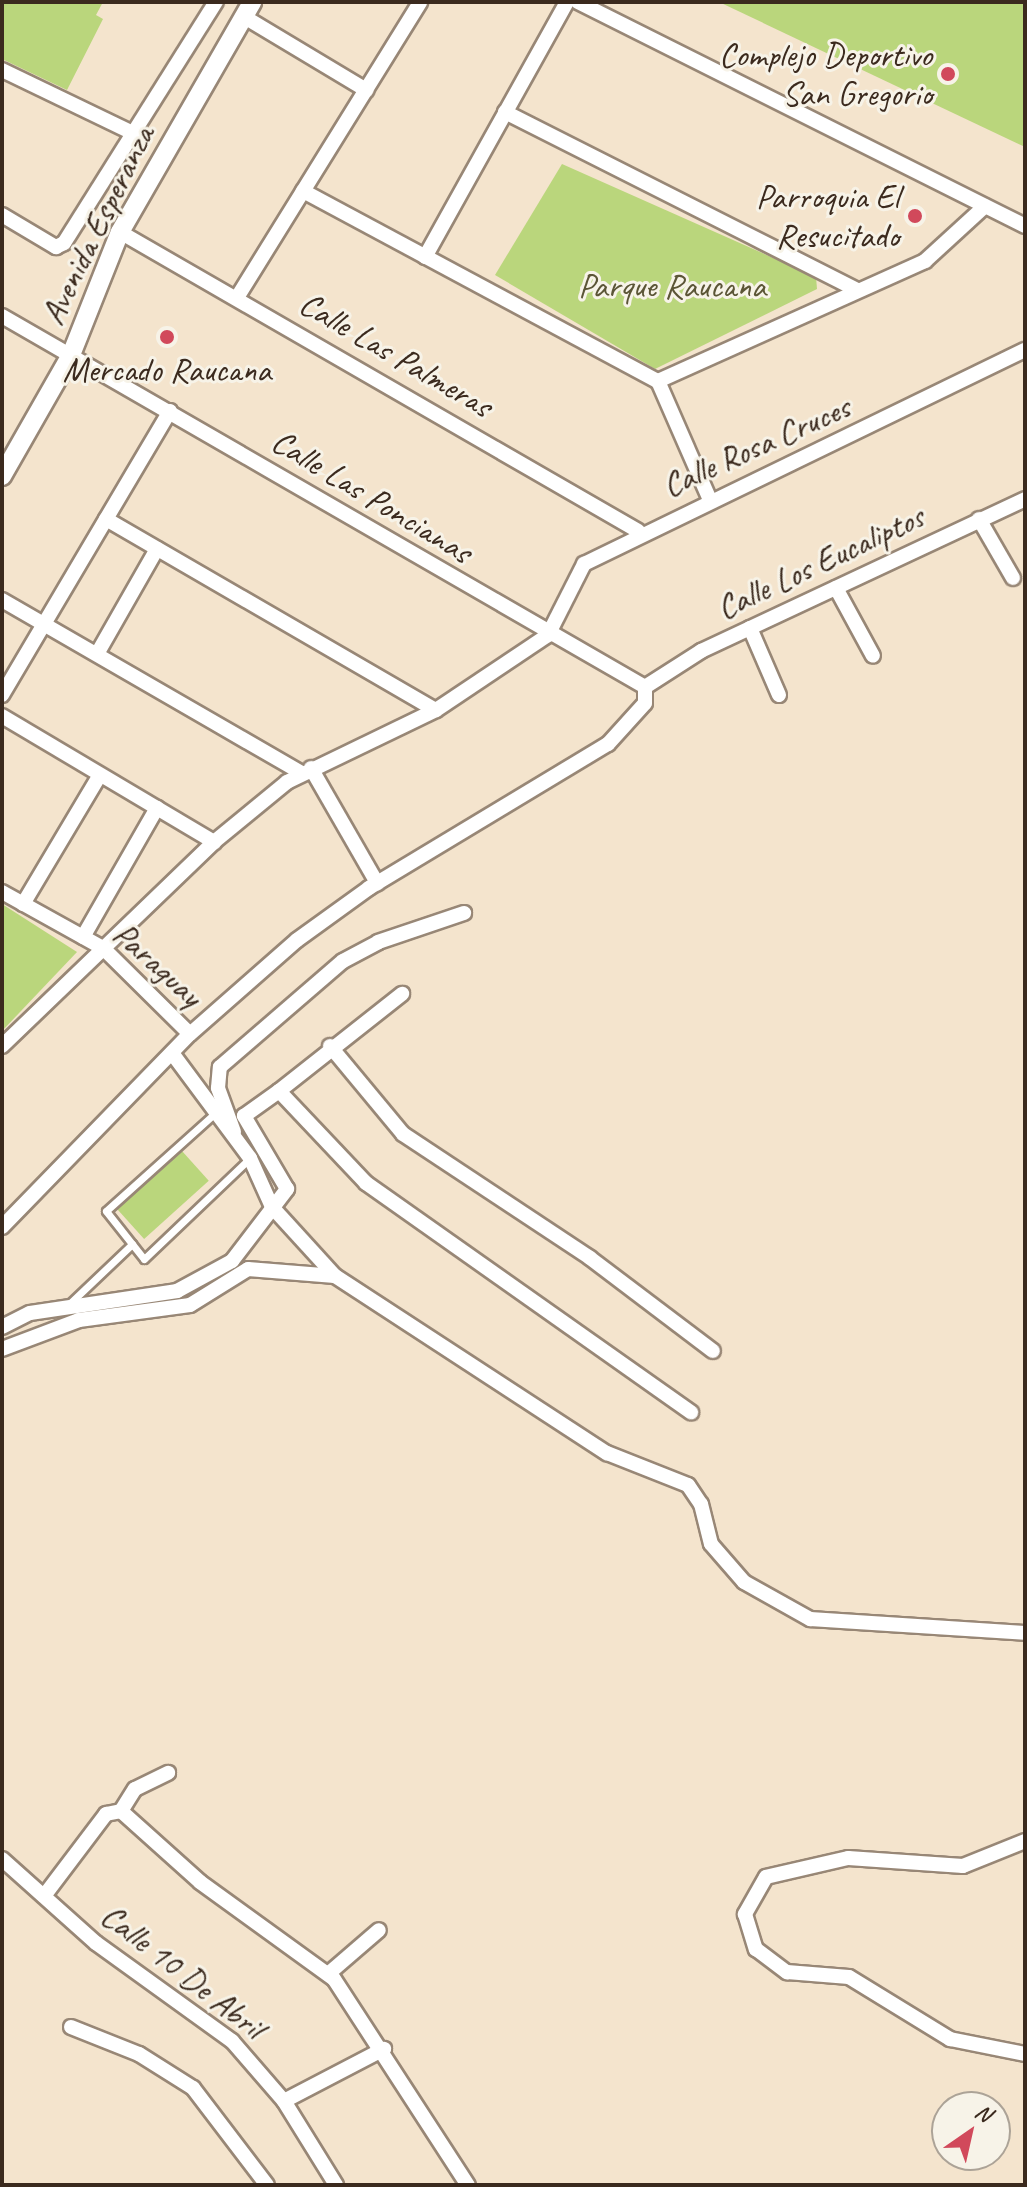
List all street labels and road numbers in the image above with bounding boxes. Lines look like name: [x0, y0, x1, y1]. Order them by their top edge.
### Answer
street label: Avenida Esperanza: [31, 119, 163, 331]
street label: Calle Las Palmeras: [292, 282, 500, 426]
street label: Calle Rosa Cruces: [656, 387, 856, 505]
street label: Calle Las Poncianas: [264, 420, 480, 572]
street label: Calle Los Eucaliptos: [710, 496, 930, 628]
street label: Paraguay: [105, 913, 211, 1015]
street label: Calle 10 De Abril: [93, 1895, 273, 2047]

